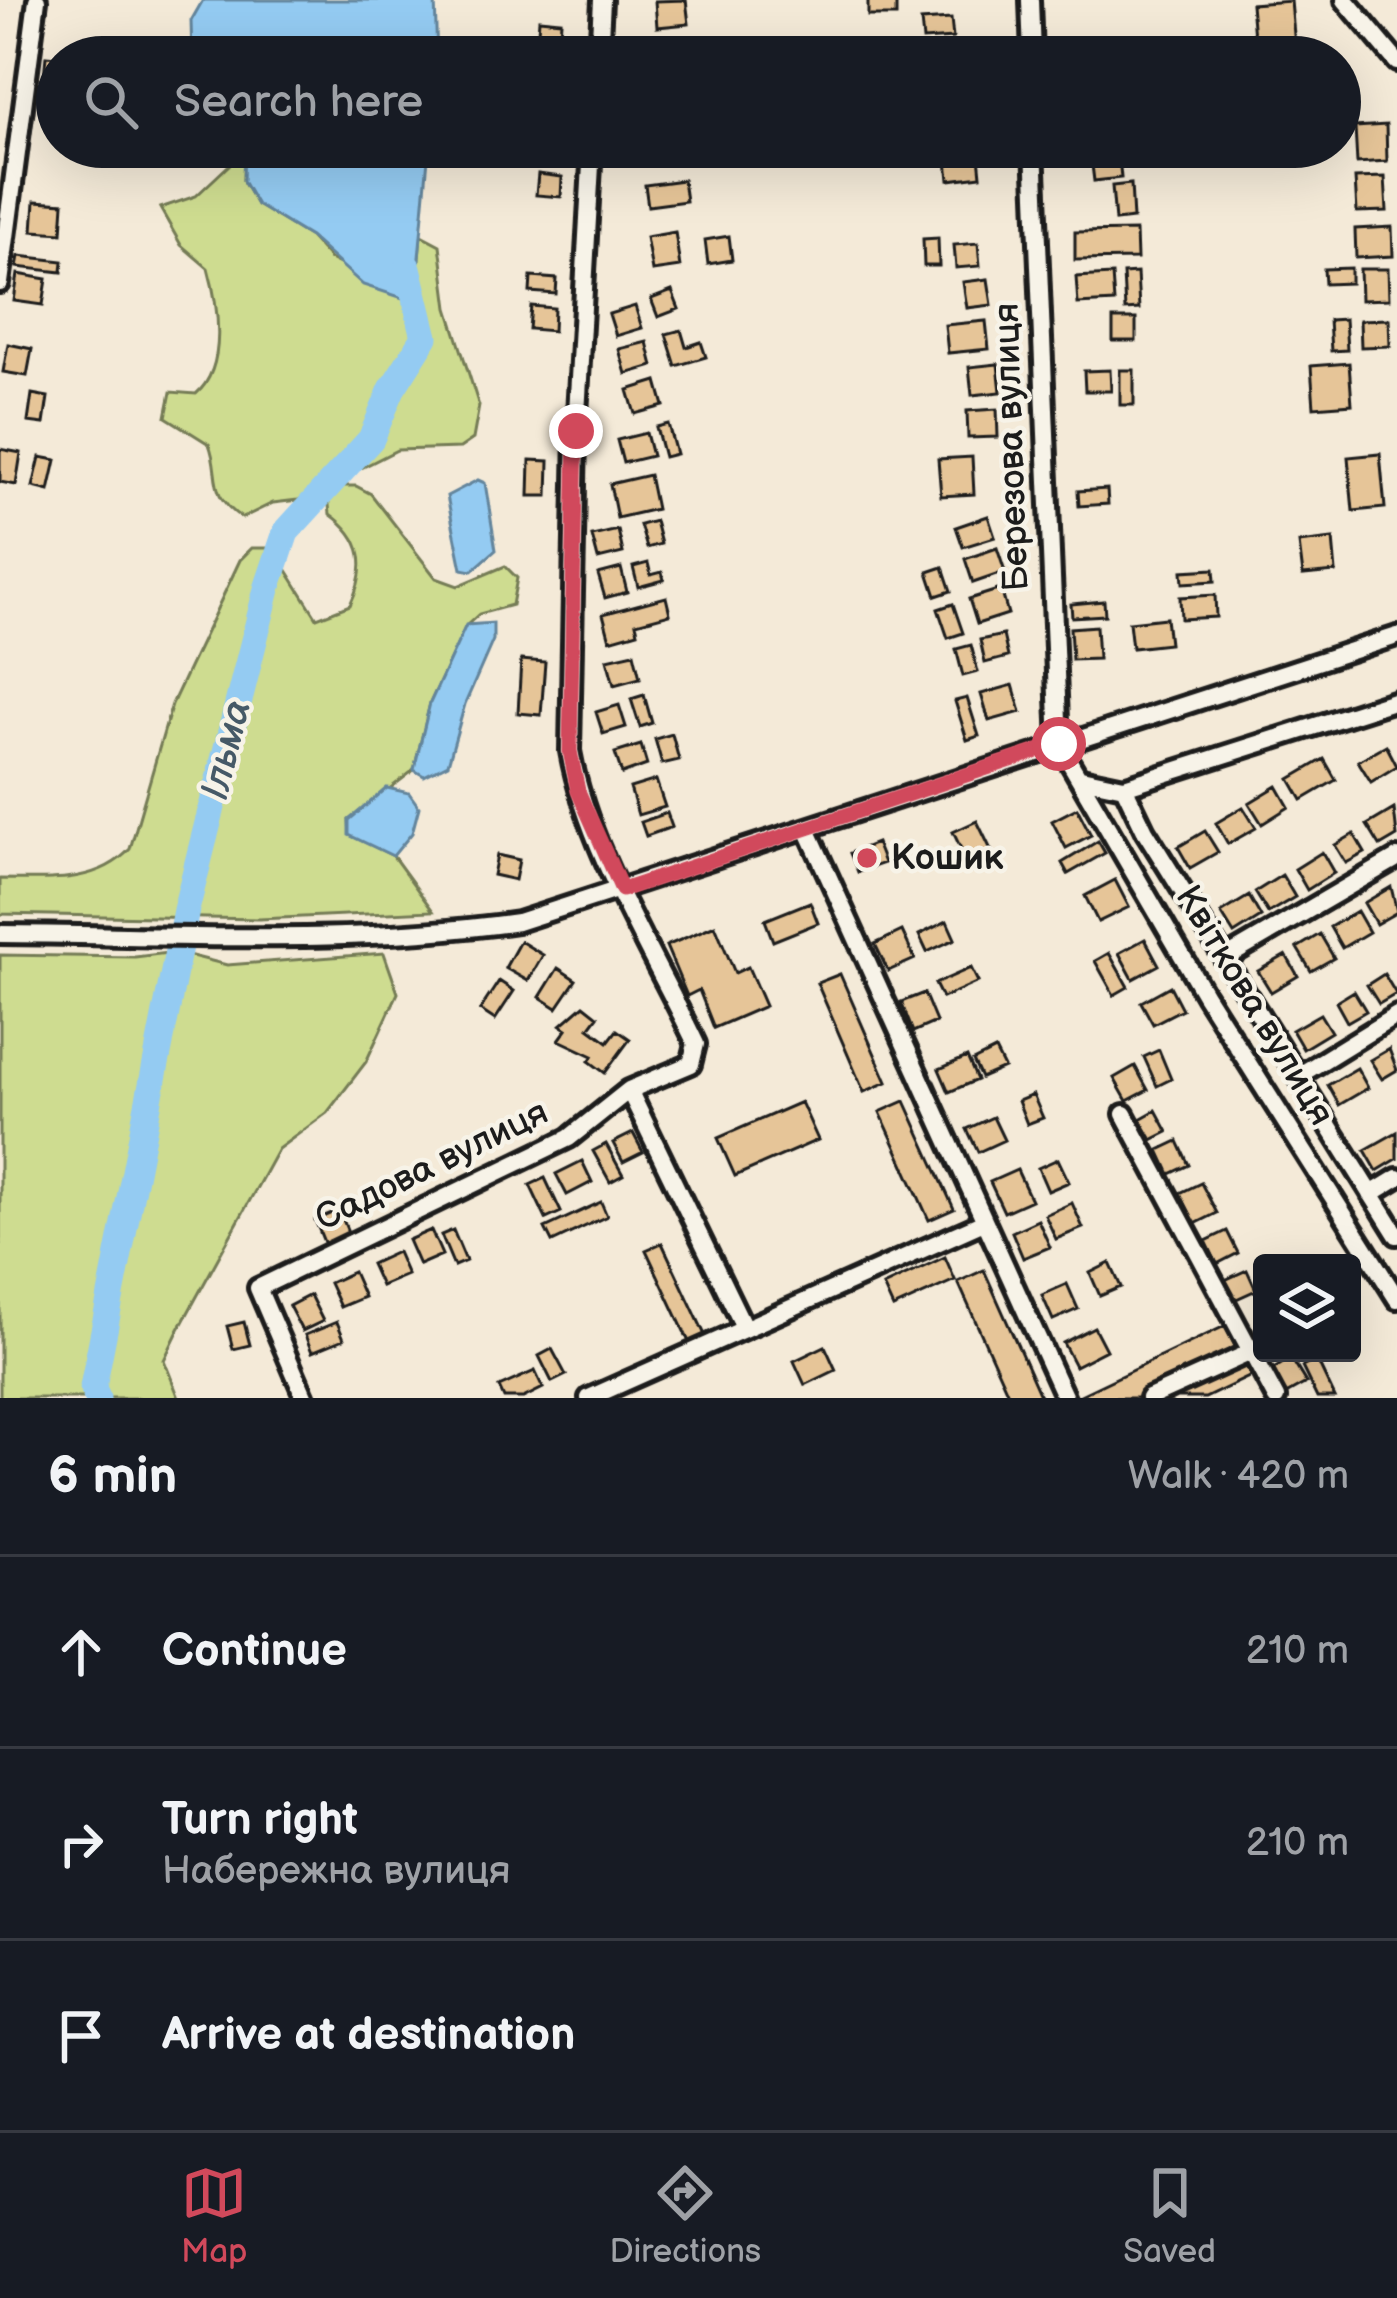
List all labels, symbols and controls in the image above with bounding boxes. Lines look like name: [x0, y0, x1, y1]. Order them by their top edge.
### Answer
search box: [36, 36, 1361, 168]
icon: search: [78, 69, 144, 135]
text: Search here: [174, 75, 423, 130]
street label: Березова вулиця: [985, 302, 1039, 592]
route end: [549, 404, 603, 458]
water label: Ільма: [192, 695, 262, 805]
route start: [1032, 717, 1086, 771]
place label: Кошик: [891, 837, 1004, 880]
marker: Кошик: [854, 845, 880, 871]
street label: Квіткова вулиця: [1166, 878, 1342, 1134]
street label: Садова вулиця: [309, 1091, 555, 1241]
map controls: [1253, 1254, 1361, 1362]
button: layers: [1253, 1254, 1361, 1362]
text: 6 min: [48, 1446, 177, 1507]
text: Walk · 420 m: [1128, 1453, 1349, 1500]
icon: ahead: [48, 1619, 114, 1685]
text: Continue: [162, 1624, 347, 1679]
text: 210 m: [1246, 1628, 1349, 1675]
text: Turn right: [162, 1793, 358, 1848]
icon: right: [48, 1811, 114, 1877]
text: 210 m: [1246, 1820, 1349, 1867]
text: Набережна вулиця: [162, 1848, 511, 1895]
icon: arrive: [48, 2003, 114, 2069]
text: Arrive at destination: [162, 2008, 575, 2063]
tab: Map: [181, 2160, 247, 2272]
tab: Directions: [610, 2160, 761, 2272]
tab: Saved: [1123, 2160, 1216, 2272]

